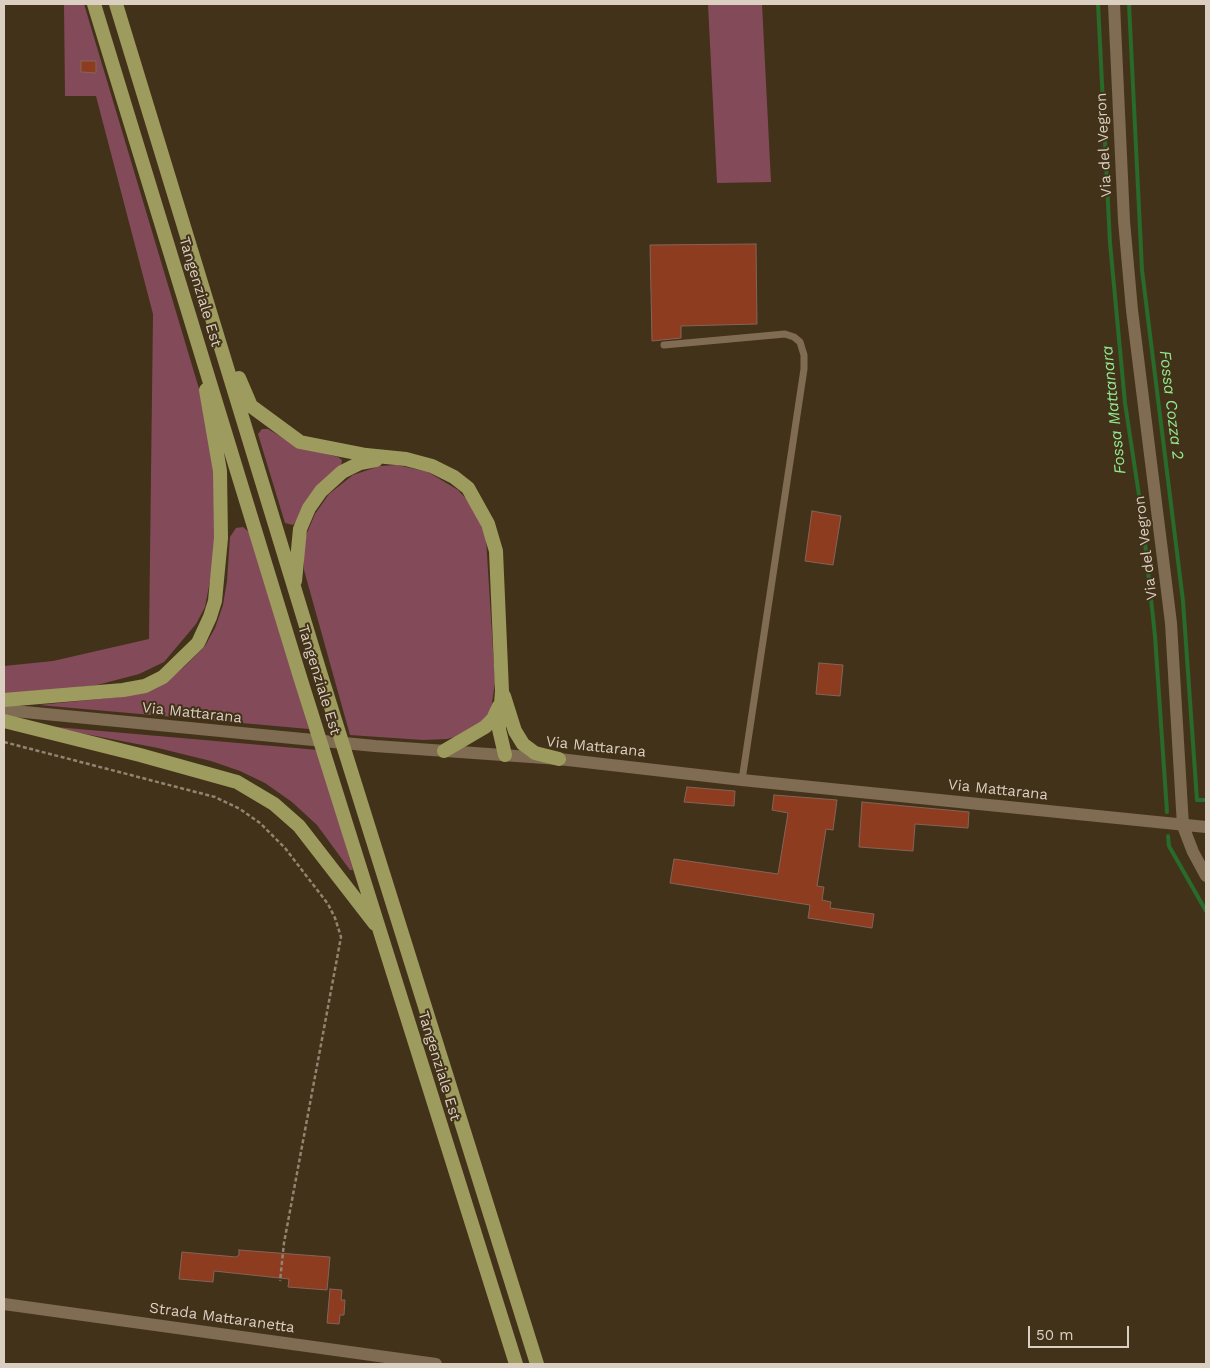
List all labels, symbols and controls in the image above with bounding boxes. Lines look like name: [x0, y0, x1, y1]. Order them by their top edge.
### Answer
street label: Via del Vegron: [1092, 92, 1116, 198]
street label: Tangenziale Est: [175, 235, 225, 349]
water label: Fossa Mattanara: [1098, 345, 1130, 475]
water label: Fossa Cozza 2: [1155, 349, 1187, 461]
street label: Via del Vegron: [1131, 495, 1161, 601]
street label: Tangenziale Est: [294, 623, 344, 737]
street label: Via Mattarana: [141, 699, 243, 727]
street label: Via Mattarana: [545, 733, 647, 761]
street label: Via Mattarana: [947, 776, 1049, 804]
street label: Tangenziale Est: [414, 1009, 464, 1123]
street label: Strada Mattaranetta: [148, 1299, 296, 1337]
scale bar: [1030, 1316, 1131, 1348]
text: 50 m: [1036, 1326, 1073, 1344]

